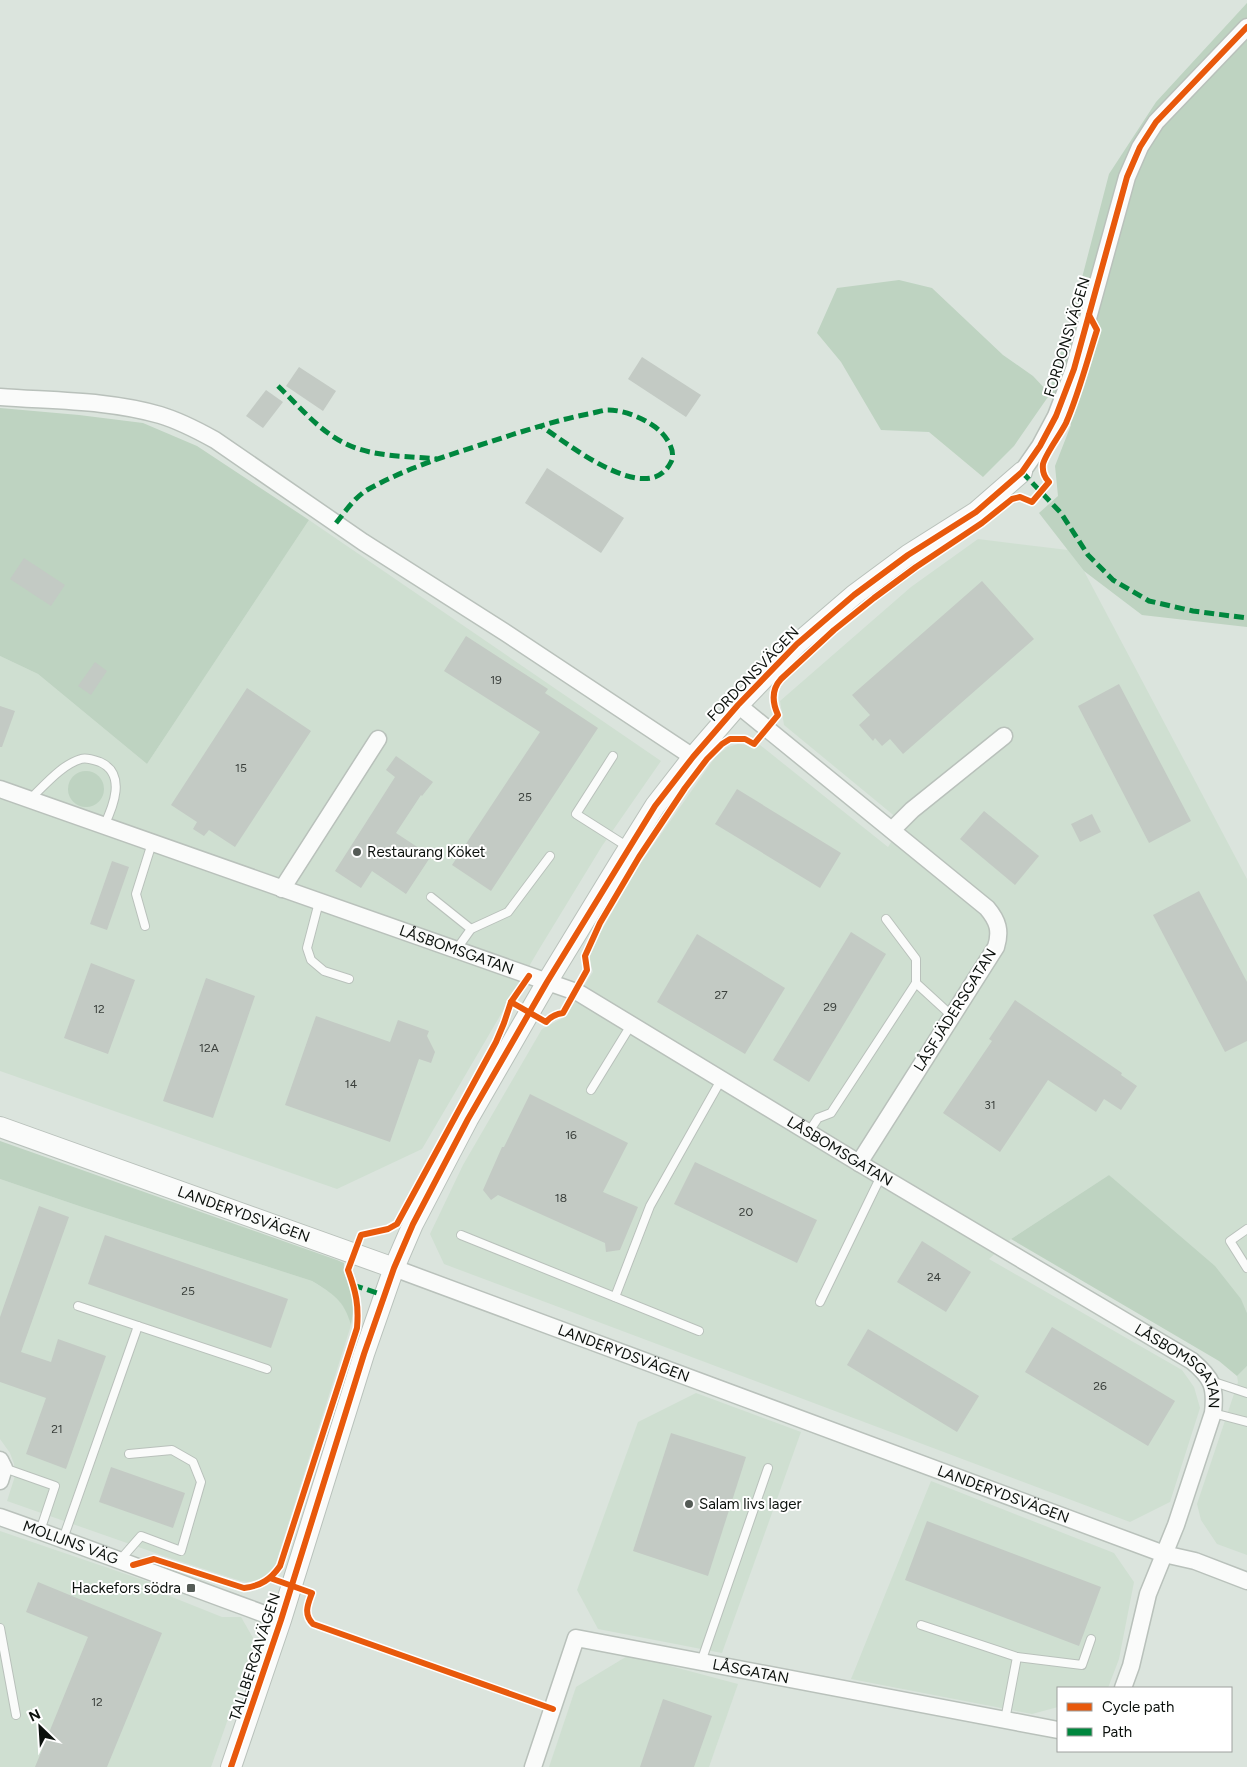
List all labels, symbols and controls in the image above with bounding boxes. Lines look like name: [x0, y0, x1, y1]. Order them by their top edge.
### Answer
street label: FORDONSVÄGEN: [1040, 275, 1094, 399]
street label: FORDONSVÄGEN: [703, 623, 803, 725]
house number: 19: [490, 673, 502, 687]
house number: 15: [235, 761, 247, 775]
house number: 25: [518, 790, 532, 804]
place label: Restaurang Köket: [367, 843, 486, 861]
marker: Restaurang Köket: [351, 846, 363, 858]
street label: LÅSBOMSGATAN: [397, 921, 516, 978]
street label: LÅSFJÄDERSGATAN: [910, 945, 1000, 1075]
house number: 27: [714, 988, 728, 1002]
house number: 29: [823, 1000, 837, 1014]
house number: 12: [93, 1002, 105, 1016]
house number: 12A: [199, 1041, 219, 1055]
house number: 14: [345, 1077, 358, 1091]
house number: 31: [984, 1098, 996, 1112]
street label: LÅSBOMSGATAN: [784, 1112, 896, 1190]
house number: 16: [565, 1128, 577, 1142]
street label: LANDERYDSVÄGEN: [175, 1182, 312, 1246]
house number: 18: [555, 1191, 567, 1205]
house number: 20: [739, 1205, 754, 1219]
house number: 24: [927, 1270, 942, 1284]
house number: 25: [181, 1284, 195, 1298]
street label: LÅSBOMSGATAN: [1132, 1320, 1223, 1409]
street label: LANDERYDSVÄGEN: [555, 1321, 692, 1386]
house number: 26: [1093, 1379, 1107, 1393]
house number: 21: [51, 1422, 63, 1436]
street label: LANDERYDSVÄGEN: [935, 1462, 1072, 1527]
place label: Salam livs lager: [699, 1495, 802, 1513]
marker: Salam livs lager: [683, 1498, 695, 1510]
street label: MOLIJNS VÄG: [20, 1517, 121, 1568]
place label: Hackefors södra: [72, 1579, 181, 1597]
marker: Hackefors södra: [185, 1582, 197, 1594]
street label: TALLBERGAVÄGEN: [226, 1591, 284, 1723]
street label: LÅSGATAN: [711, 1655, 791, 1687]
legend: [1057, 1687, 1232, 1752]
house number: 12: [91, 1695, 103, 1709]
text: Cycle path: [1102, 1698, 1174, 1716]
north arrow: [15, 1702, 65, 1752]
text: N: [26, 1706, 43, 1726]
text: Path: [1102, 1723, 1132, 1741]

